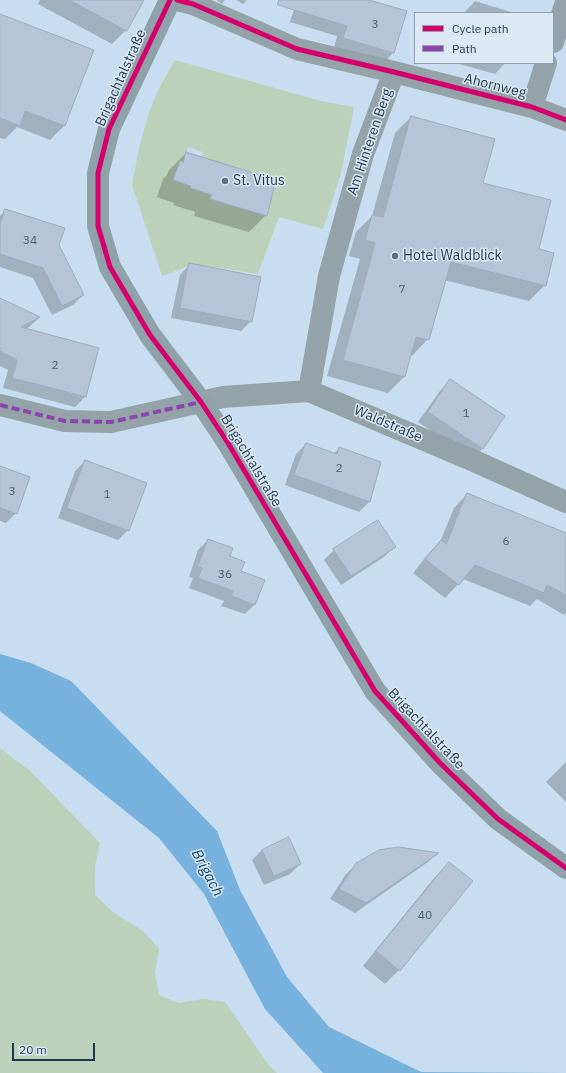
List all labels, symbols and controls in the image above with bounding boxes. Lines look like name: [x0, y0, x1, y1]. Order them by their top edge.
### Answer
legend: [414, 12, 554, 64]
house number: 3: [371, 18, 379, 32]
text: Cycle path: [452, 21, 509, 36]
street label: Brigachtalstraße: [92, 27, 150, 129]
text: Path: [452, 41, 477, 56]
street label: Ahornweg: [462, 70, 528, 102]
street label: Am Hinteren Berg: [344, 87, 396, 197]
place label: St. Vitus: [233, 173, 285, 189]
marker: St. Vitus: [220, 176, 230, 186]
house number: 34: [23, 234, 37, 248]
place label: Hotel Waldblick: [403, 248, 502, 264]
marker: Hotel Waldblick: [390, 251, 400, 261]
house number: 7: [398, 283, 406, 297]
house number: 2: [51, 359, 59, 373]
street label: Waldstraße: [351, 402, 425, 446]
house number: 1: [462, 407, 470, 421]
street label: Brigachtalstraße: [217, 412, 285, 510]
house number: 2: [335, 462, 343, 476]
house number: 3: [8, 485, 16, 499]
house number: 1: [103, 488, 111, 502]
house number: 6: [502, 535, 510, 549]
house number: 36: [218, 568, 232, 582]
street label: Brigachtalstraße: [384, 685, 468, 773]
water label: Brigach: [187, 846, 227, 900]
house number: 40: [418, 909, 432, 923]
scale bar: [14, 1035, 97, 1061]
text: 20 m: [19, 1042, 47, 1057]

